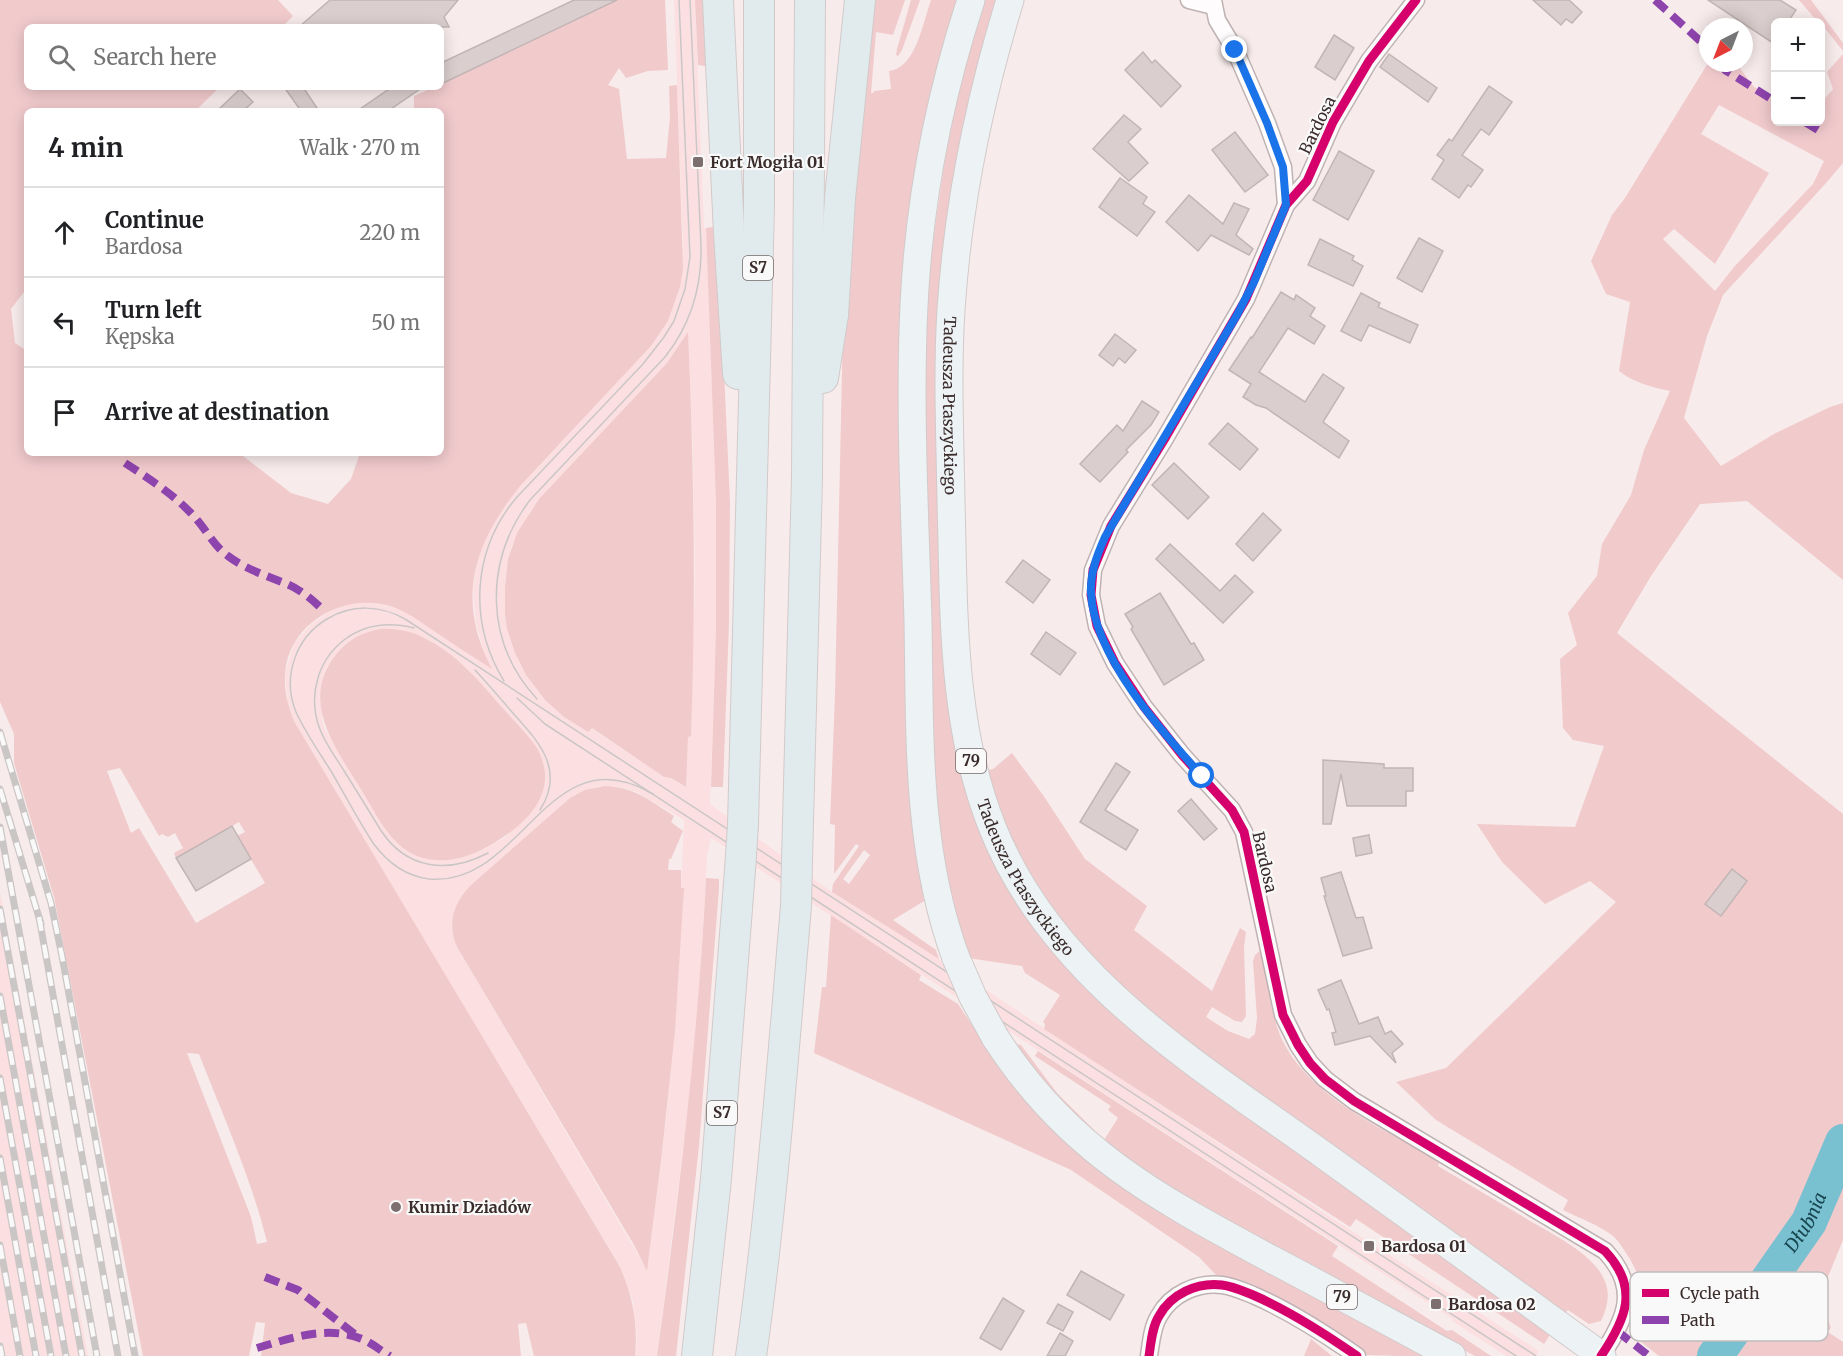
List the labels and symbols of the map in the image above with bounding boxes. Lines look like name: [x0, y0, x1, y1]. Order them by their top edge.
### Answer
north arrow: [1699, 18, 1753, 72]
route end: [1221, 36, 1247, 62]
street label: Bardosa: [1294, 92, 1340, 157]
place label: Fort Mogiła 01: [710, 152, 825, 172]
marker: Fort Mogiła 01: [691, 155, 705, 169]
road number: S7: [743, 256, 773, 280]
street label: Tadeusza Ptaszyckiego: [939, 316, 961, 495]
road number: 79: [956, 749, 986, 773]
route start: [1188, 762, 1214, 788]
street label: Tadeusza Ptaszyckiego: [973, 796, 1079, 960]
street label: Bardosa: [1248, 829, 1282, 895]
road number: S7: [707, 1101, 737, 1125]
water label: Dłubnia: [1779, 1189, 1831, 1257]
place label: Kumir Dziadów: [408, 1197, 531, 1217]
marker: Kumir Dziadów: [389, 1200, 403, 1214]
place label: Bardosa 01: [1381, 1236, 1467, 1256]
marker: Bardosa 01: [1362, 1239, 1376, 1253]
legend: [1630, 1272, 1828, 1341]
text: Cycle path: [1680, 1283, 1760, 1303]
road number: 79: [1327, 1285, 1357, 1309]
place label: Bardosa 02: [1448, 1294, 1536, 1314]
marker: Bardosa 02: [1429, 1297, 1443, 1311]
text: Path: [1680, 1310, 1716, 1330]

